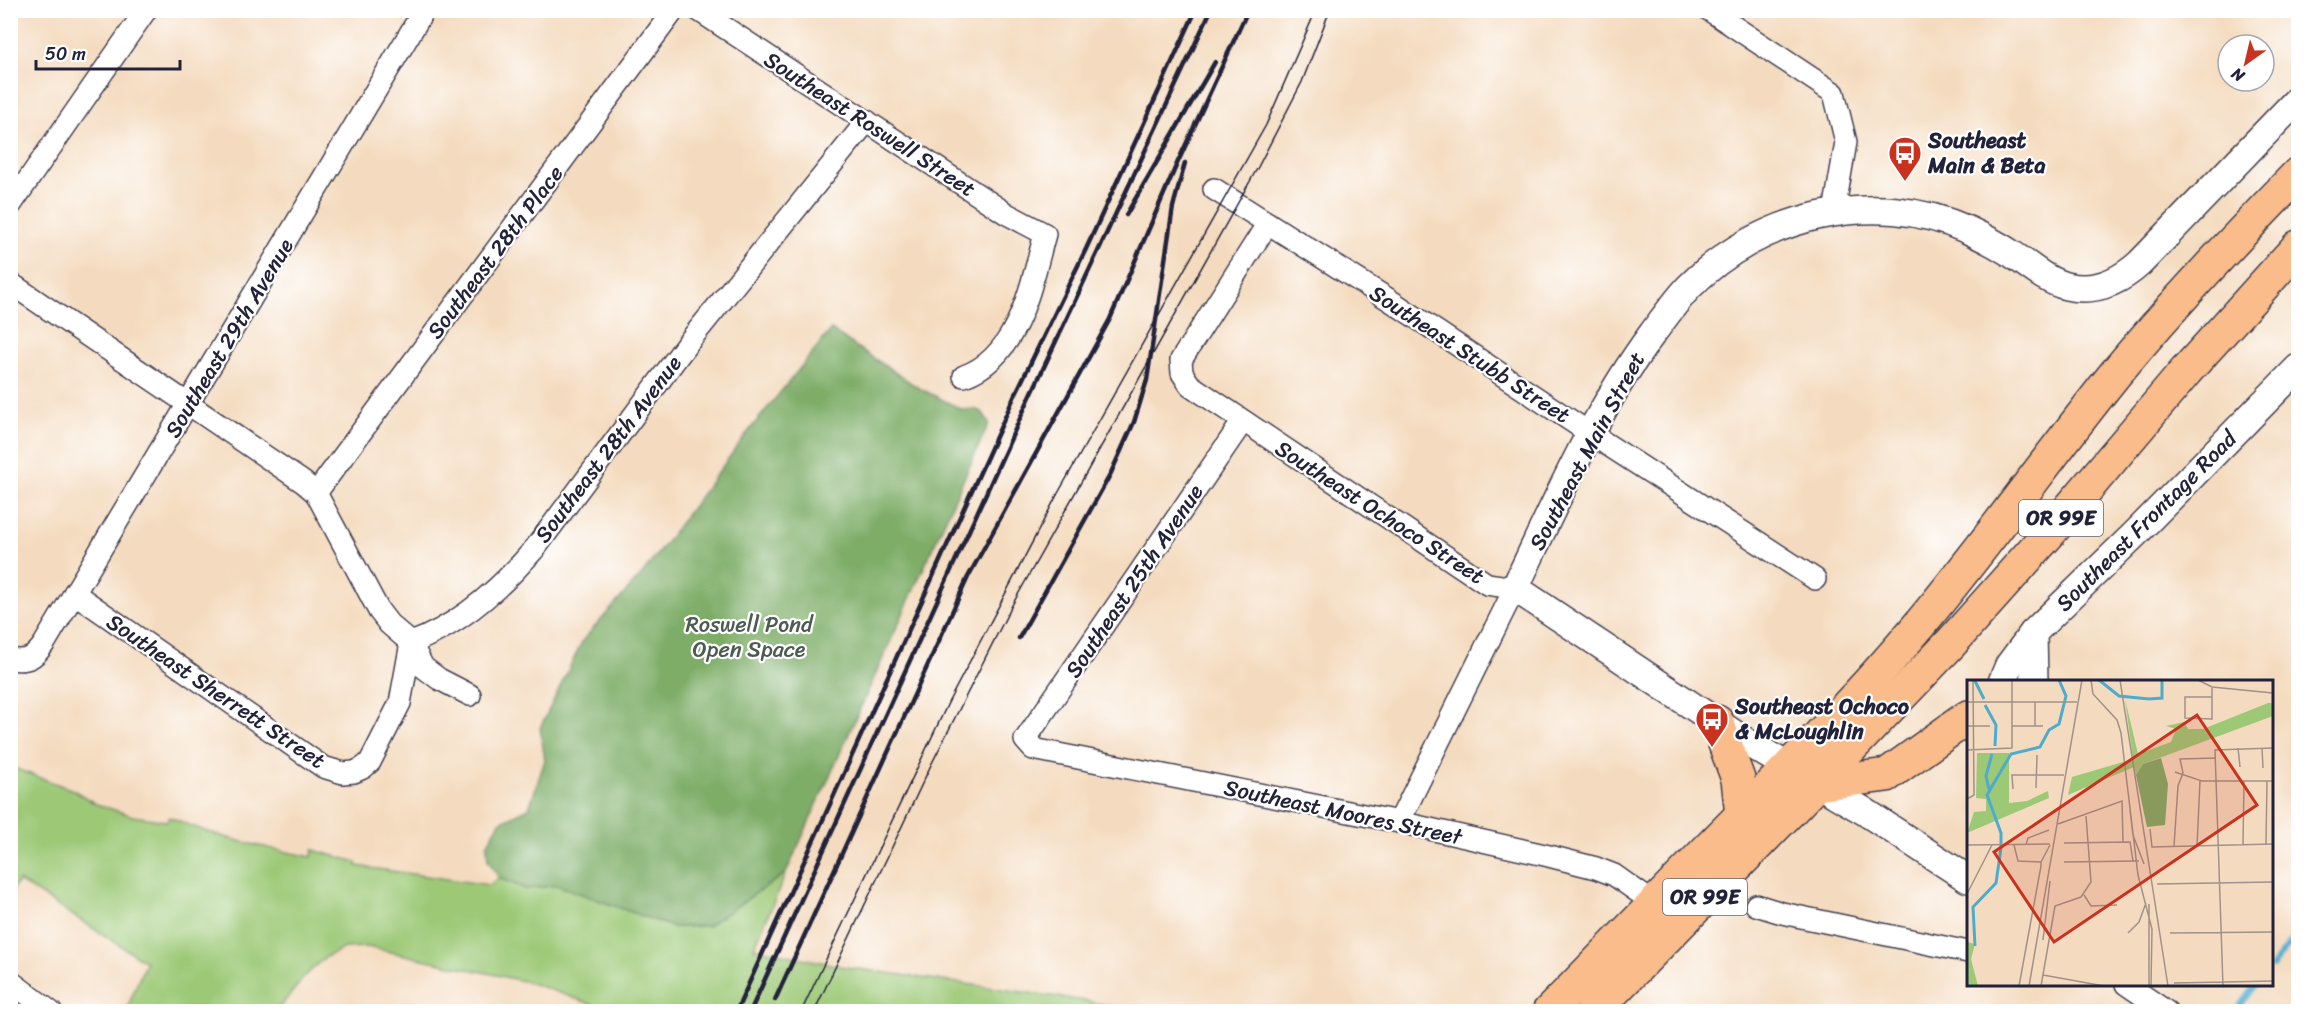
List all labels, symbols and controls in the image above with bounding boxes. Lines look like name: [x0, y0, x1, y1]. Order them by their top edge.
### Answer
scale bar: [36, 33, 180, 71]
north arrow: [2216, 33, 2276, 93]
text: 50 m: [45, 38, 86, 70]
street label: Southeast Roswell Street: [756, 40, 984, 208]
text: N: [2224, 59, 2251, 91]
place label: Southeast Main & Beta: [1927, 121, 2045, 185]
bus stop icon: Southeast Main & Beta: [1887, 135, 1923, 182]
street label: Southeast 28th Place: [416, 157, 574, 347]
street label: Southeast 29th Avenue: [154, 230, 304, 445]
street label: Southeast Stubb Street: [1362, 274, 1579, 434]
street label: Southeast Main Street: [1518, 344, 1656, 558]
street label: Southeast 28th Avenue: [524, 346, 692, 551]
street label: Southeast Frontage Road: [2046, 420, 2247, 621]
street label: Southeast Ochoco Street: [1267, 429, 1493, 595]
street label: Southeast 25th Avenue: [1054, 476, 1214, 686]
road number: OR 99E: [2019, 500, 2103, 536]
street label: Southeast Sherrett Street: [98, 603, 334, 779]
park label: Roswell Pond Open Space: [685, 605, 814, 669]
inset map: [1967, 680, 2273, 986]
place label: Southeast Ochoco & McLoughlin: [1734, 687, 1910, 751]
bus stop icon: Southeast Ochoco & McLoughlin: [1694, 701, 1730, 748]
street label: Southeast Moores Street: [1220, 768, 1467, 856]
road number: OR 99E: [1663, 879, 1747, 915]

